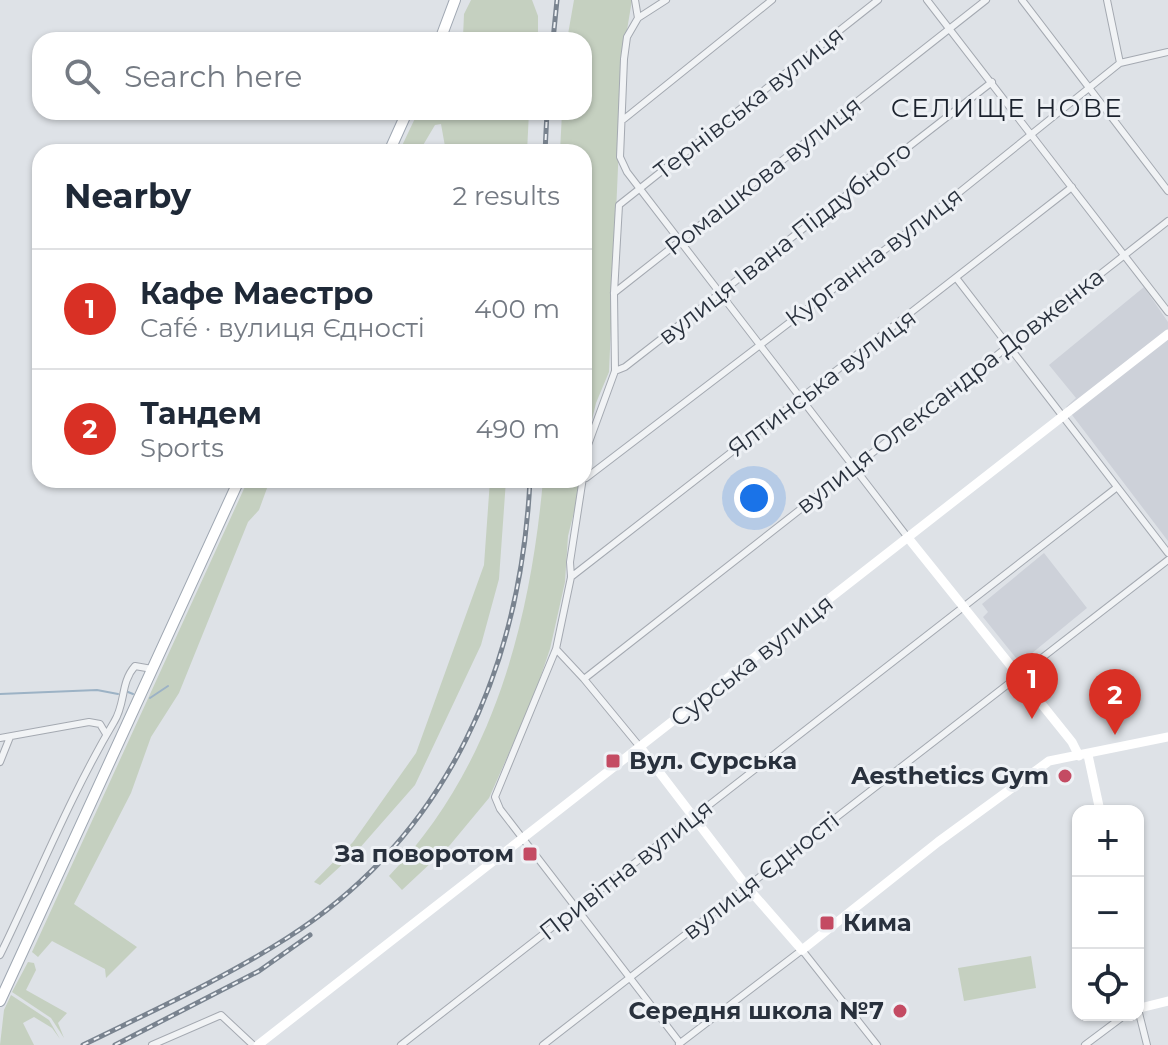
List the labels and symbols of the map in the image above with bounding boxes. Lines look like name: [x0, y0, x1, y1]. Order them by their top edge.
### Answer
street label: Тернівська вулиця: [648, 20, 849, 186]
street label: Ромашкова вулиця: [659, 90, 867, 261]
district label: СЕЛИЩЕ НОВЕ: [891, 92, 1123, 124]
street label: вулиця Івана Піддубного: [652, 135, 917, 350]
street label: Курганна вулиця: [779, 181, 968, 333]
street label: вулиця Олександра Довженка: [790, 261, 1109, 520]
street label: Ялтинська вулиця: [722, 302, 921, 463]
your location: [734, 478, 774, 518]
street label: Сурська вулиця: [665, 588, 839, 733]
pin: 1: [1006, 653, 1058, 719]
pin: 2: [1089, 669, 1141, 735]
place label: Вул. Сурська: [629, 746, 797, 775]
marker: Вул. Сурська: [604, 752, 622, 770]
place label: Aesthetics Gym: [850, 761, 1049, 790]
marker: Aesthetics Gym: [1056, 767, 1074, 785]
street label: Привітна вулиця: [533, 793, 718, 946]
street label: вулиця Єдності: [677, 805, 845, 946]
place label: За поворотом: [334, 839, 514, 868]
marker: За поворотом: [521, 845, 539, 863]
place label: Кима: [843, 908, 912, 937]
marker: Кима: [818, 914, 836, 932]
place label: Середня школа №7: [628, 996, 884, 1025]
marker: Середня школа №7: [891, 1002, 909, 1020]

